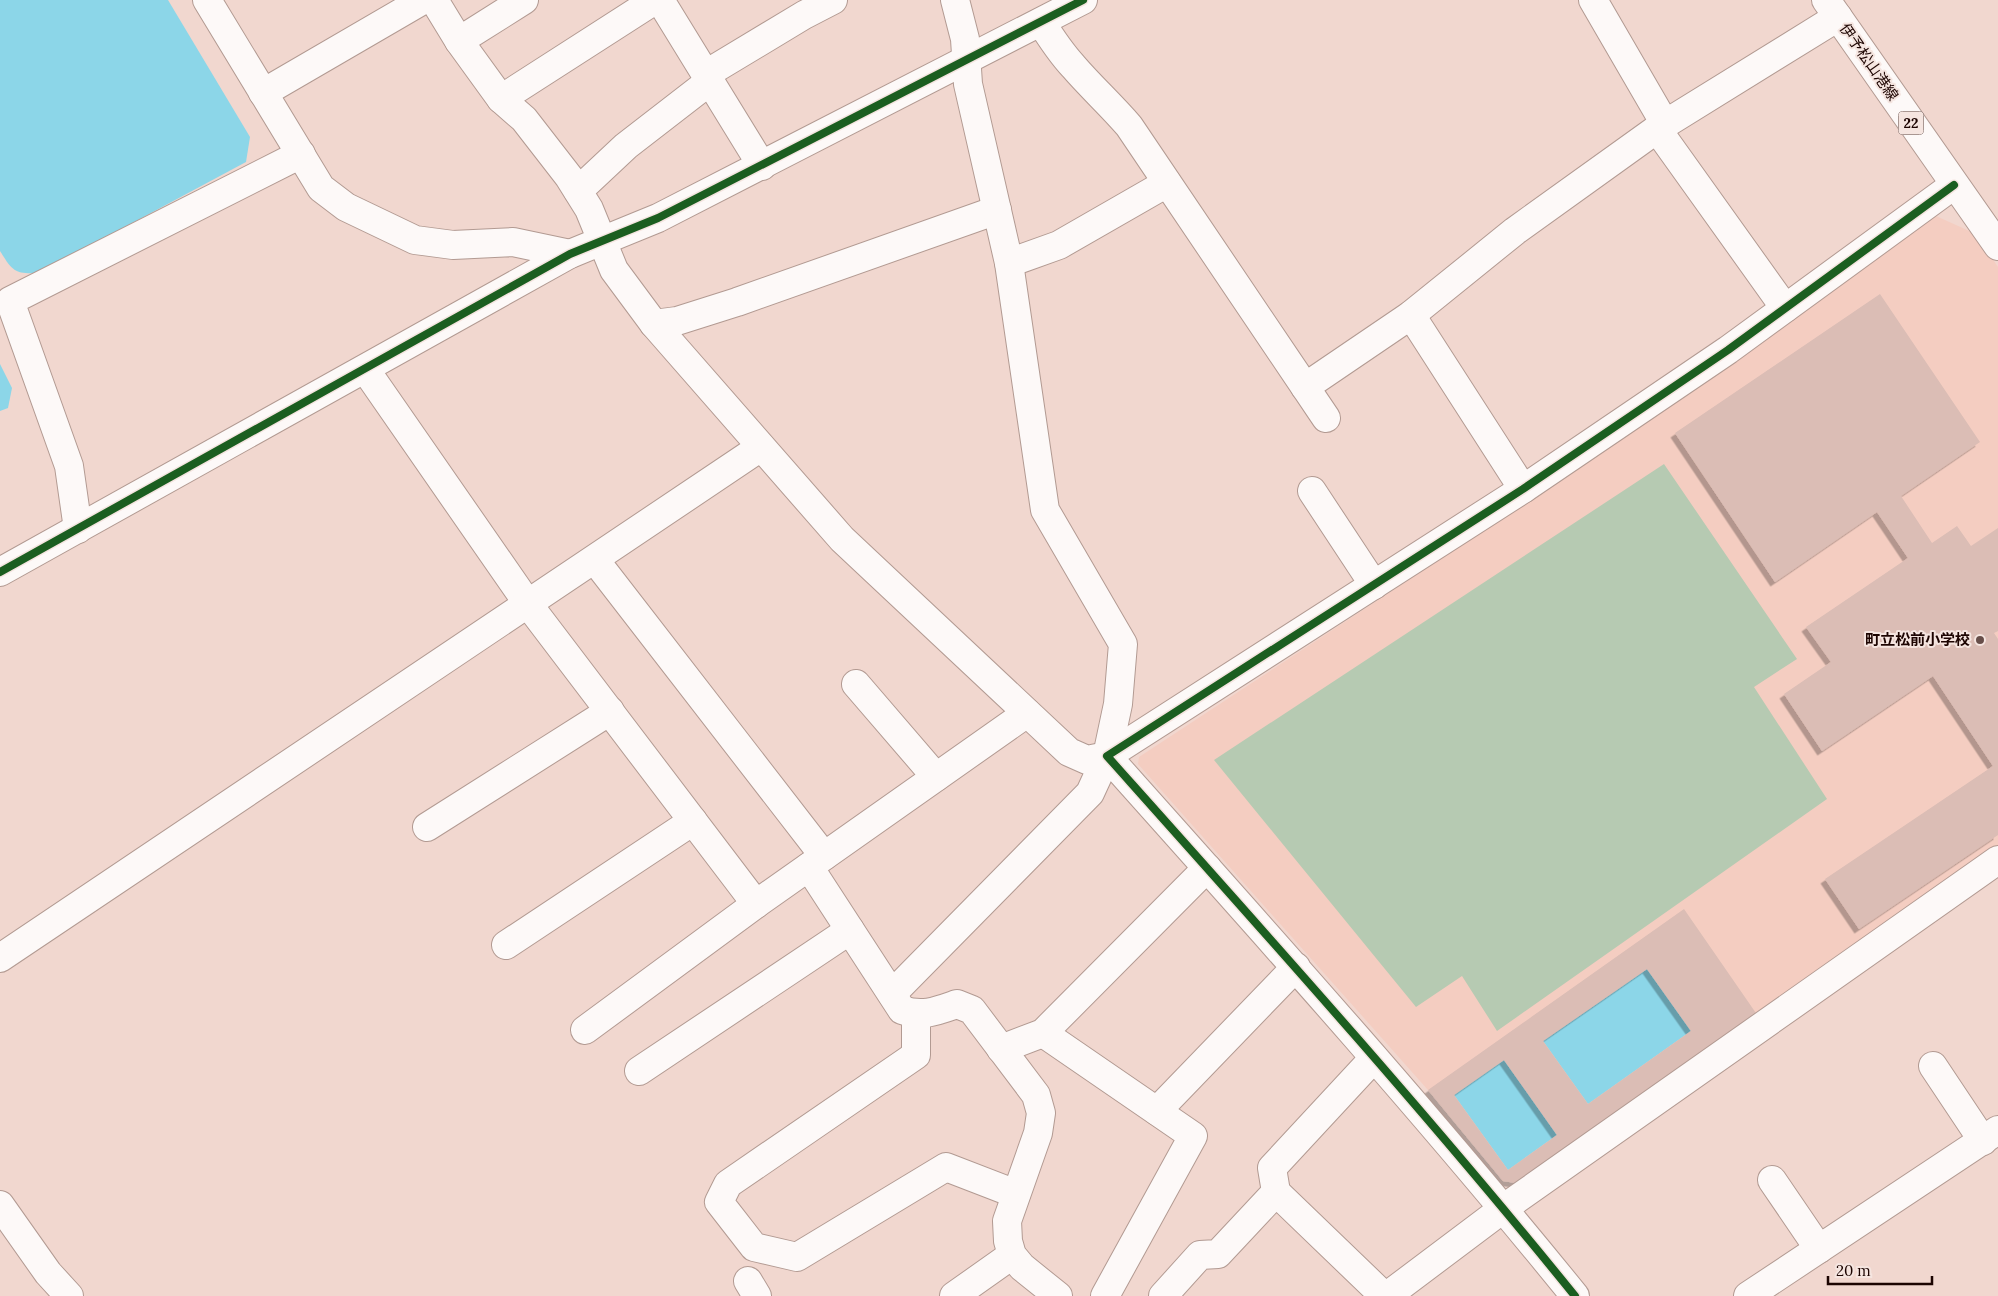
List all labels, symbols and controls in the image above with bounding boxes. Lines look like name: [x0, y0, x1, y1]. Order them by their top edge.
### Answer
street label: 伊予松山港線: [1836, 19, 1903, 104]
road number: 22: [1898, 112, 1924, 134]
place label: 町立松前小学校: [1865, 630, 1970, 649]
marker: 町立松前小学校: [1974, 634, 1986, 646]
scale bar: [1828, 1254, 1932, 1286]
text: 20 m: [1836, 1261, 1871, 1280]

